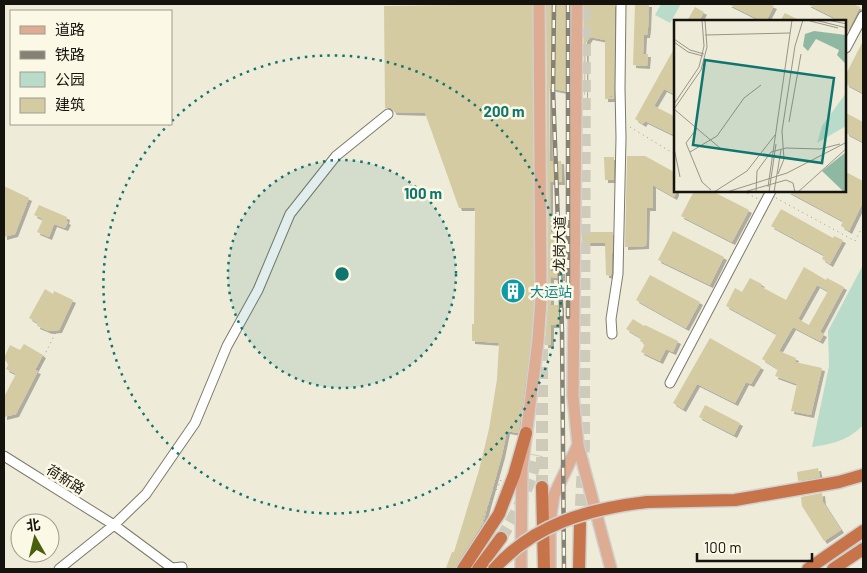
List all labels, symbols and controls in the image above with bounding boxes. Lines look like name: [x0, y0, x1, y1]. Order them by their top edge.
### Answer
legend: [10, 10, 172, 125]
text: 道路: [55, 20, 85, 38]
inset map: [674, 20, 847, 192]
text: 铁路: [55, 45, 85, 63]
text: 公园: [55, 70, 85, 88]
text: 建筑: [55, 95, 85, 113]
text: 200 m: [483, 102, 525, 120]
text: 100 m: [404, 184, 442, 202]
street label: 龙岗大道: [550, 216, 568, 272]
centre of rings: [333, 265, 351, 283]
building icon: 大运站: [500, 278, 526, 304]
place label: 大运站: [530, 283, 572, 300]
street label: 荷新路: [44, 461, 88, 497]
north arrow: [10, 513, 60, 563]
text: 北: [25, 515, 41, 534]
scale bar: [697, 530, 812, 562]
text: 100 m: [704, 538, 742, 556]

